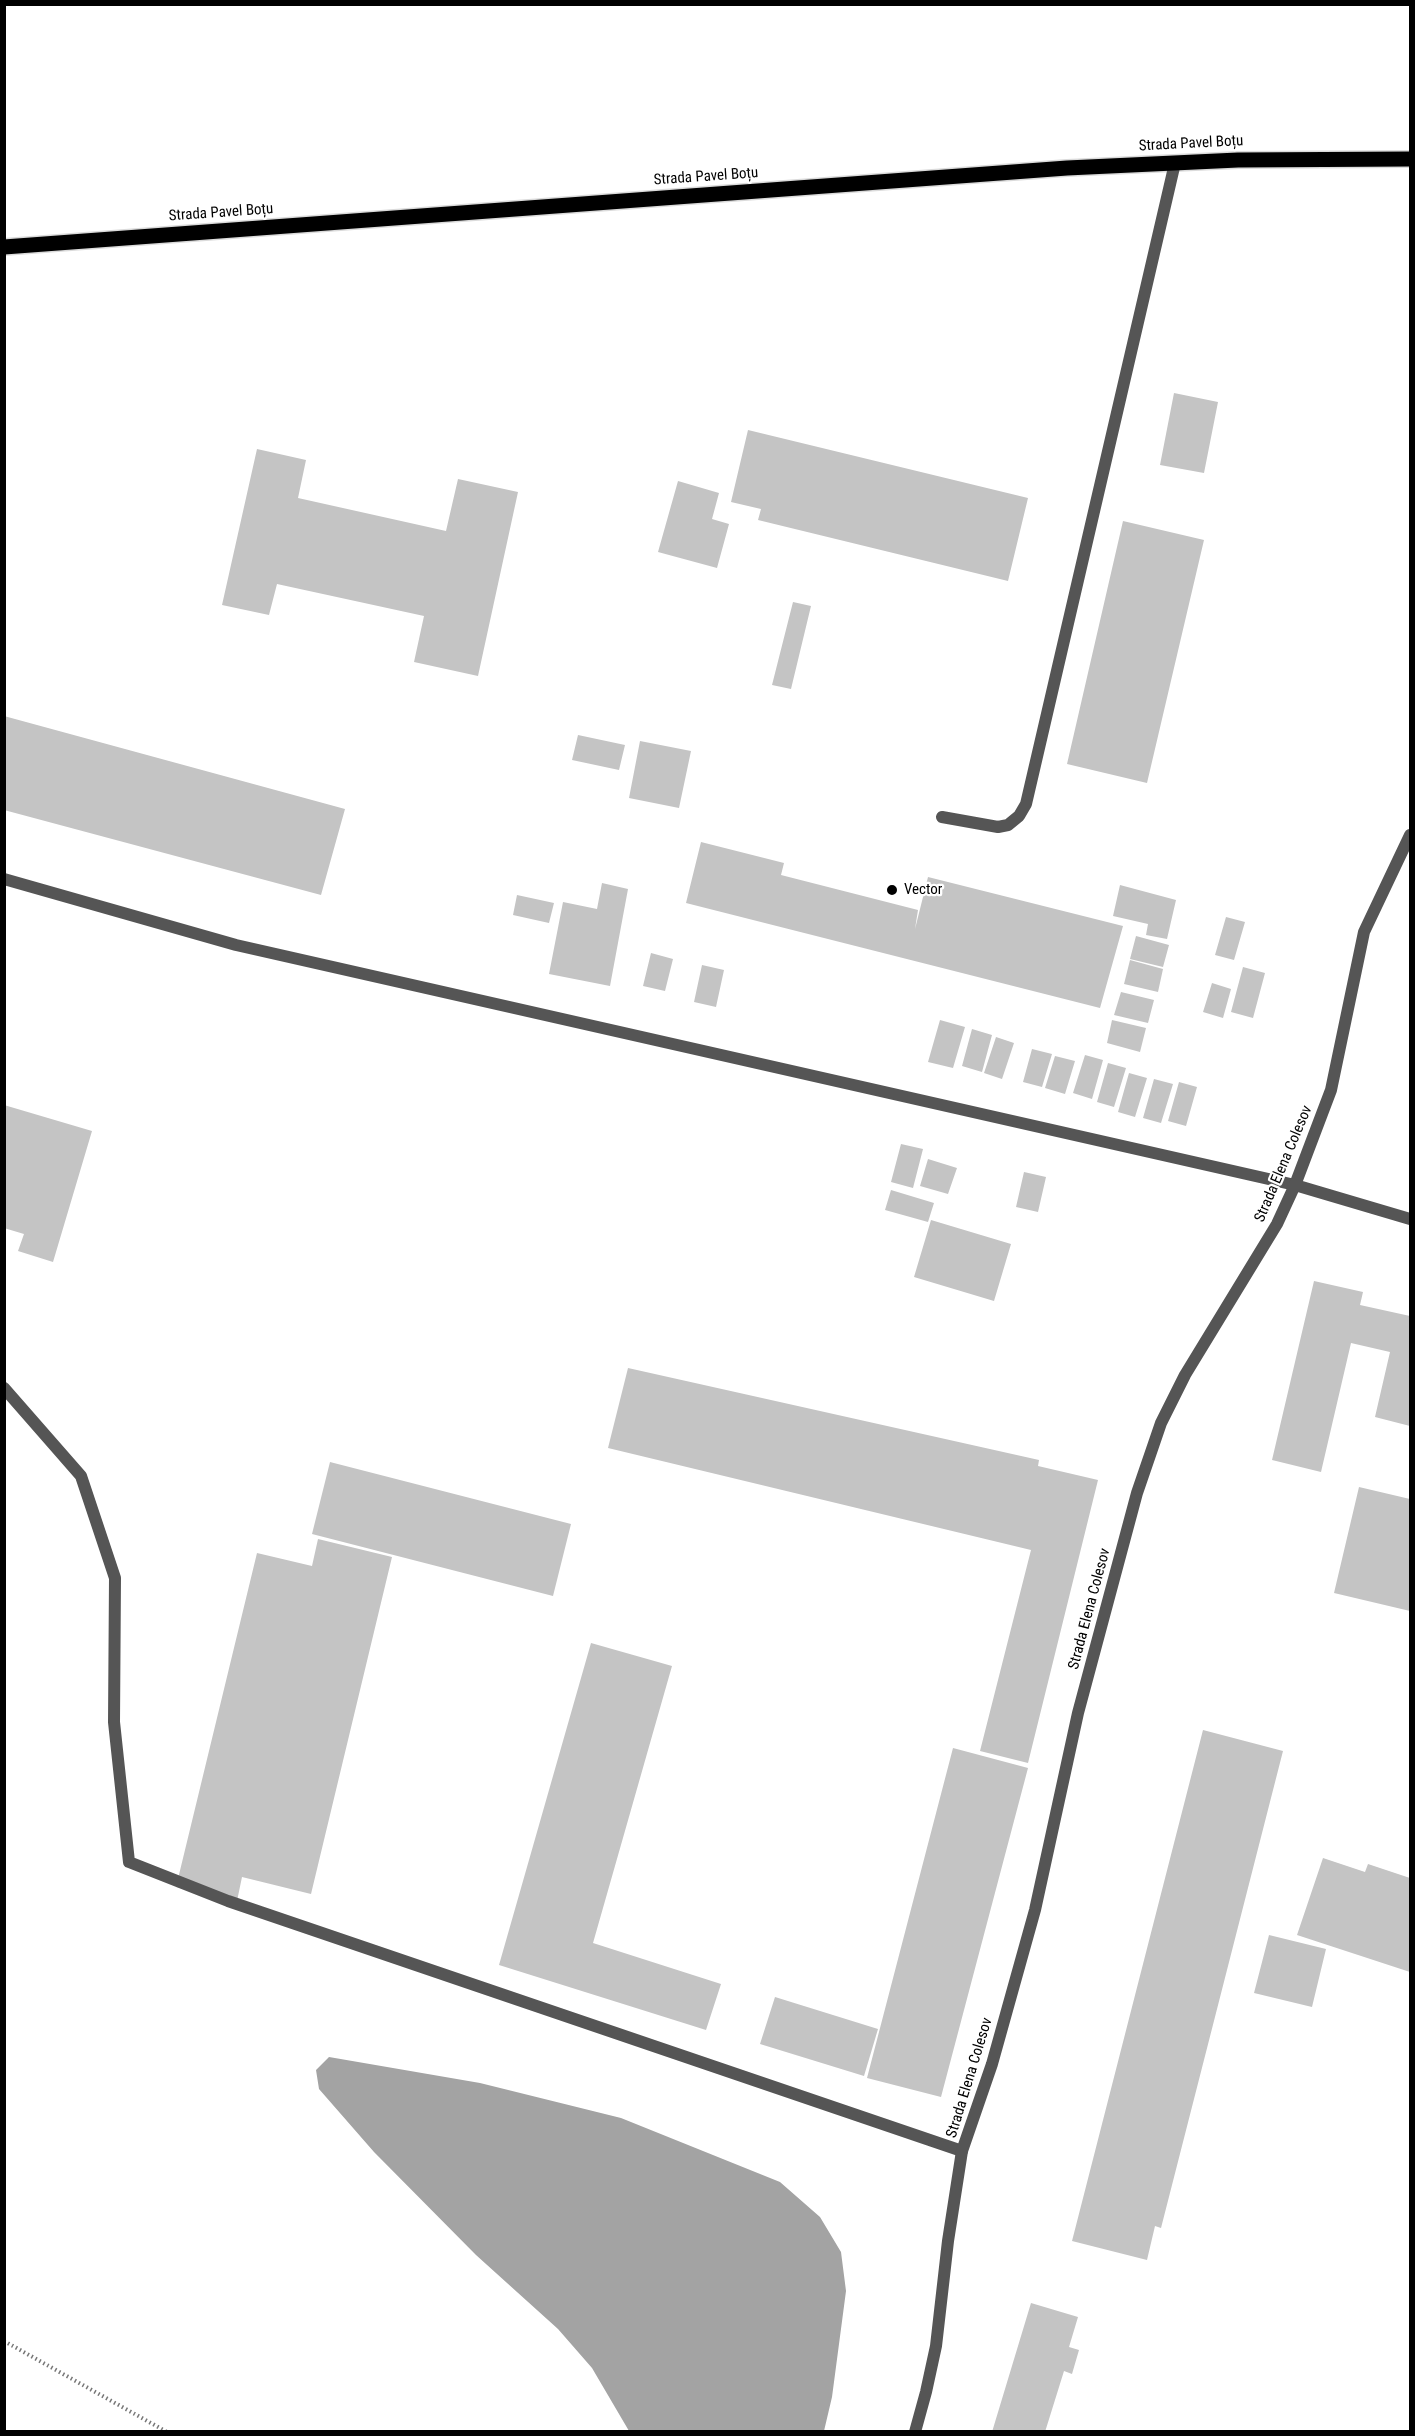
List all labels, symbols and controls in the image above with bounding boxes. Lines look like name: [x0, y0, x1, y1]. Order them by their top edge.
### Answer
street label: Strada Pavel Boțu: [1138, 132, 1244, 156]
street label: Strada Pavel Boțu: [653, 164, 759, 190]
street label: Strada Pavel Boțu: [168, 200, 274, 226]
place label: Vector: [904, 881, 942, 899]
marker: Vector: [885, 883, 899, 897]
street label: Strada Elena Colesov: [1251, 1103, 1317, 1225]
street label: Strada Elena Colesov: [1065, 1546, 1115, 1672]
street label: Strada Elena Colesov: [943, 2016, 997, 2140]

